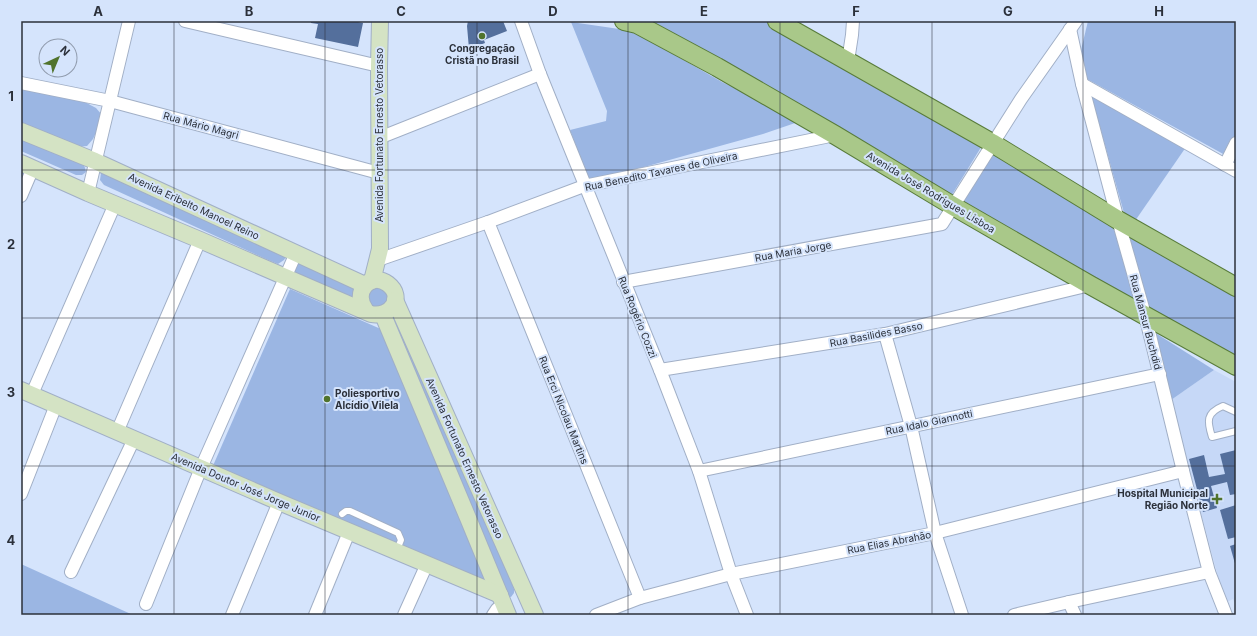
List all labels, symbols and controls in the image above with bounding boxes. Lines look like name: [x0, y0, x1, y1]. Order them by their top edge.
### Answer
text: A: [93, 3, 103, 19]
text: B: [245, 3, 254, 19]
text: C: [396, 3, 406, 19]
text: D: [548, 3, 558, 19]
text: E: [700, 3, 708, 19]
text: F: [852, 3, 860, 19]
text: G: [1003, 3, 1013, 19]
text: H: [1154, 3, 1164, 19]
marker: Congregação Cristã no Brasil: [477, 31, 487, 41]
north arrow: [38, 38, 78, 78]
place label: Congregação Cristã no Brasil: [445, 42, 519, 66]
text: N: [57, 43, 73, 59]
street label: Avenida Fortunato Ernesto Vetorasso: [373, 48, 385, 222]
text: 1: [8, 88, 14, 104]
street label: Rua Mário Magri: [162, 109, 240, 141]
street label: Rua Benedito Tavares de Oliveira: [584, 149, 738, 193]
street label: Avenida José Rodrigues Lisboa: [865, 149, 997, 235]
street label: Avenida Eribelto Manoel Reino: [127, 170, 261, 242]
text: 2: [7, 236, 15, 252]
street label: Rua Maria Jorge: [754, 238, 832, 264]
street label: Rua Mansur Buchdid: [1128, 273, 1164, 371]
street label: Rua Rogério Cozzi: [616, 275, 660, 359]
street label: Rua Basilides Basso: [829, 319, 923, 349]
street label: Rua Erci Nicolau Martins: [537, 354, 591, 466]
street label: Avenida Fortunato Ernesto Vetorasso: [424, 376, 506, 540]
text: 3: [7, 384, 15, 400]
place label: Poliesportivo Alcídio Vilela: [335, 387, 400, 411]
marker: Poliesportivo Alcídio Vilela: [322, 394, 332, 404]
street label: Rua Idalo Giannotti: [884, 407, 974, 437]
street label: Avenida Doutor José Jorge Junior: [170, 450, 322, 524]
place label: Hospital Municipal Região Norte: [1117, 487, 1208, 512]
marker: Hospital Municipal Região Norte: [1211, 493, 1223, 505]
street label: Rua Elias Abrahão: [846, 528, 932, 556]
text: 4: [7, 532, 16, 548]

